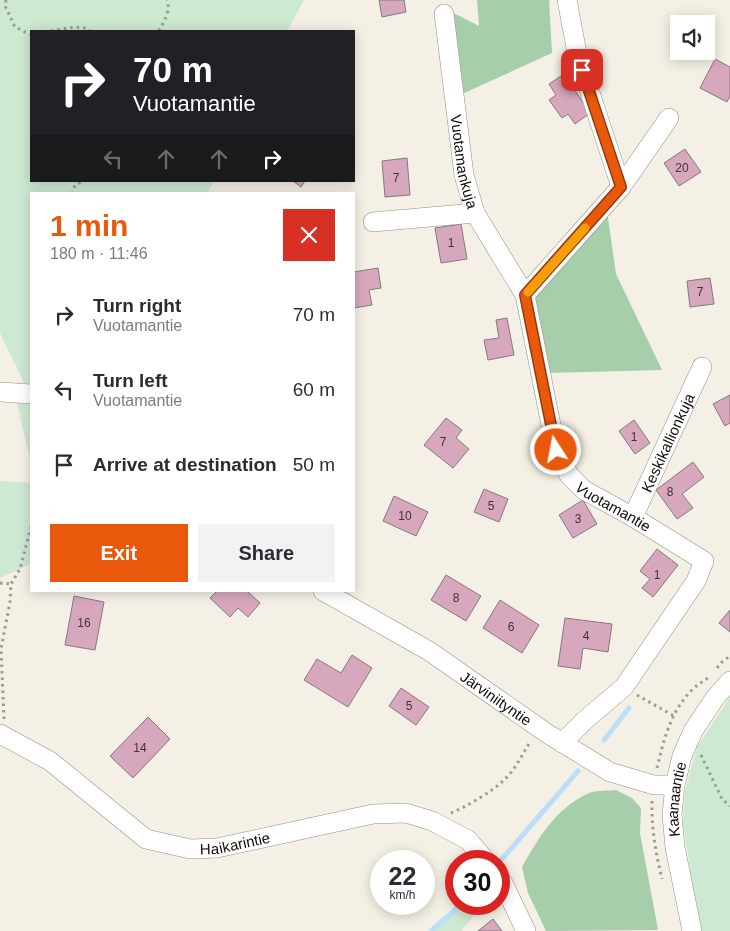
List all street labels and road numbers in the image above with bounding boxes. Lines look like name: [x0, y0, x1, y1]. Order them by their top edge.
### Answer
street label: Vuotamankuja: [448, 113, 482, 211]
street label: Keskikallionkuja: [637, 390, 698, 495]
street label: Vuotamantie: [572, 478, 654, 535]
street label: Järviniityntie: [458, 667, 535, 729]
street label: Kaanaantie: [663, 760, 689, 838]
street label: Haikarintie: [200, 828, 271, 857]

